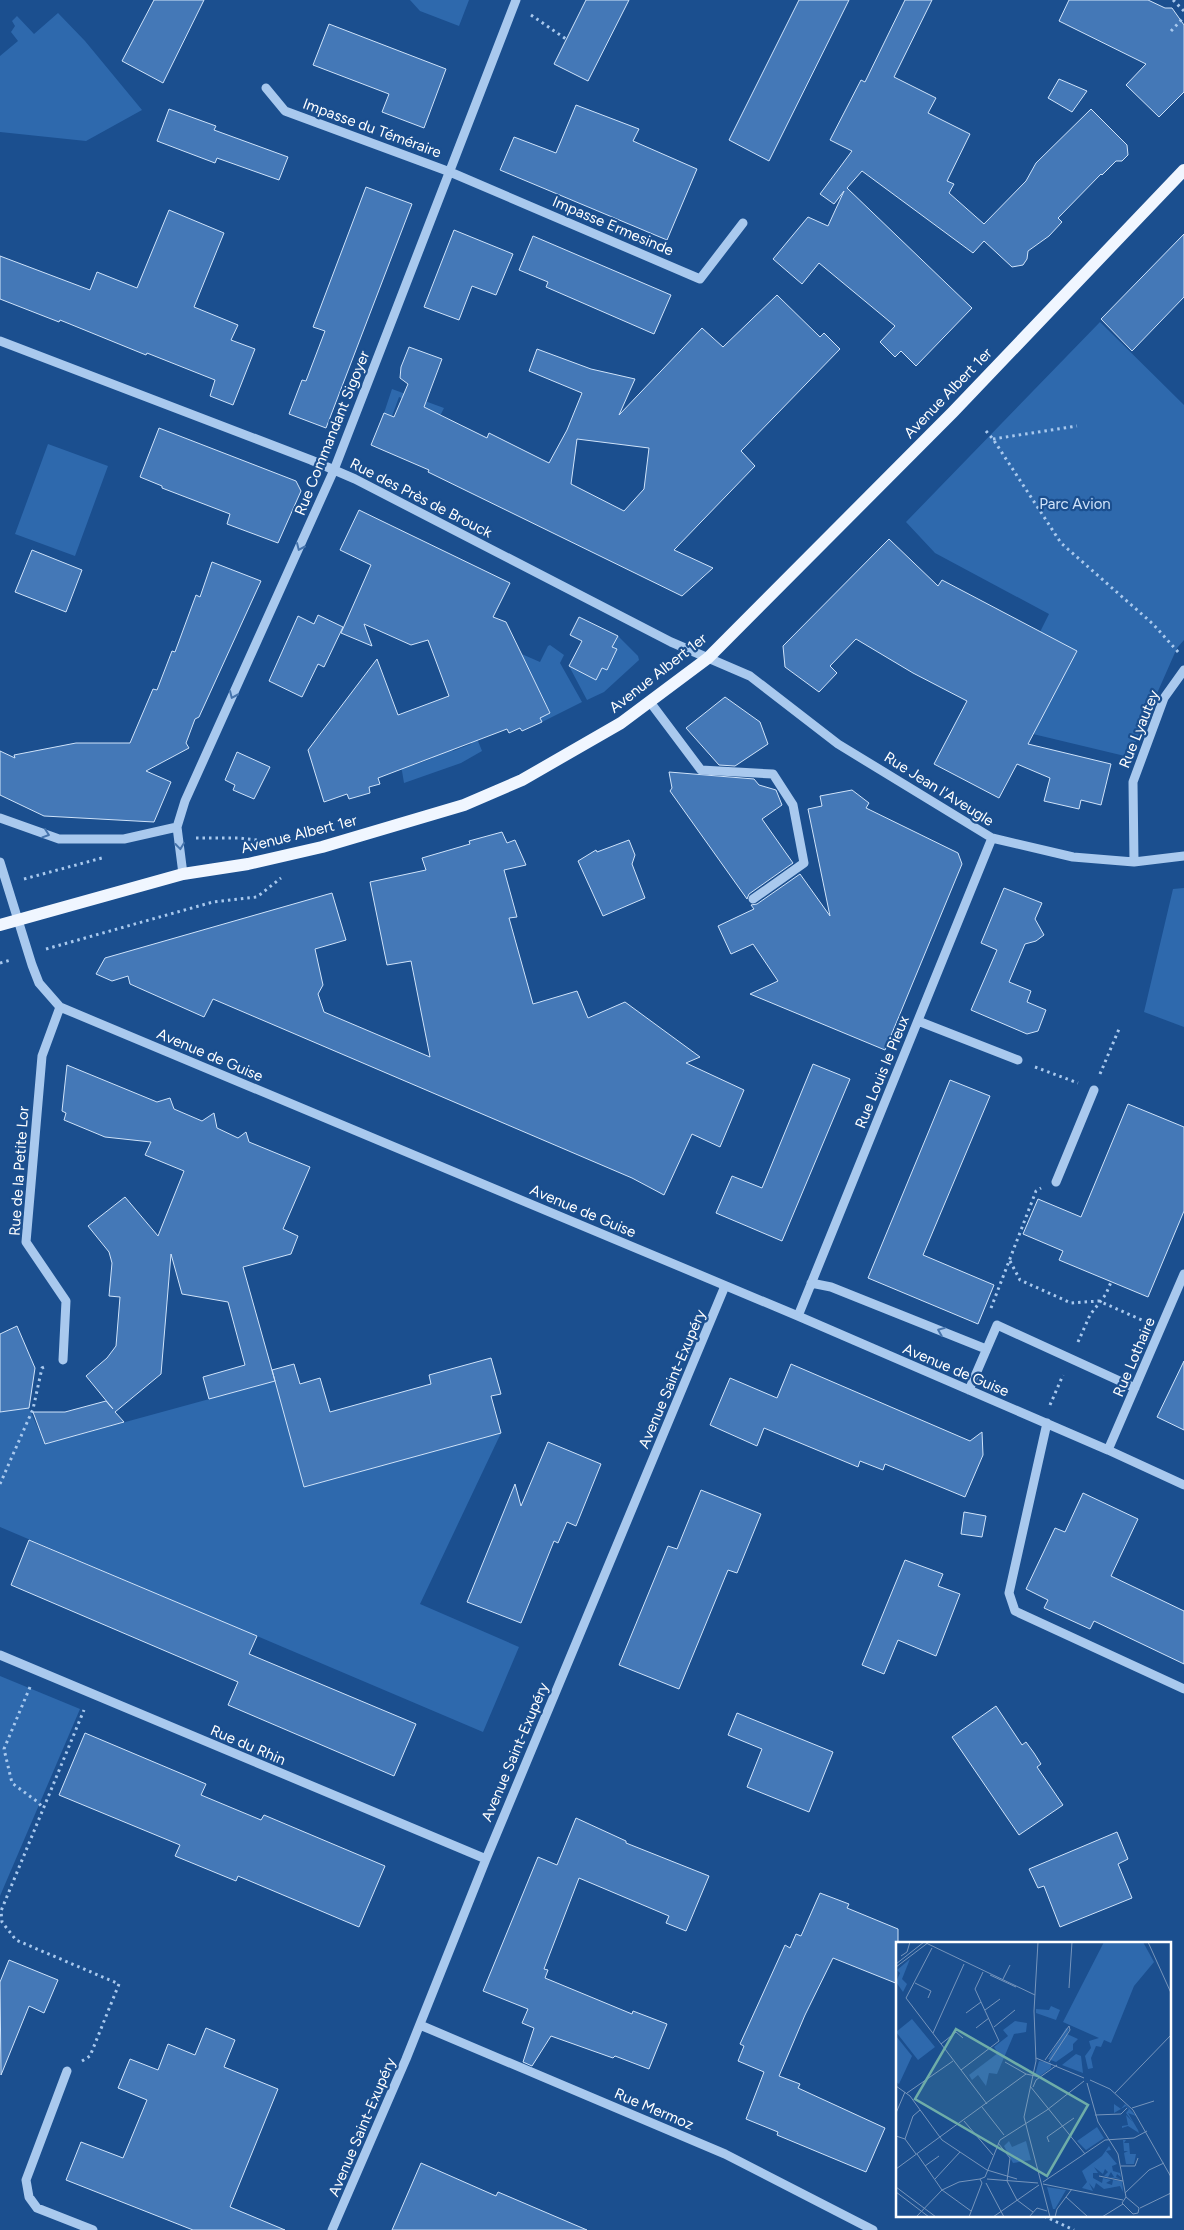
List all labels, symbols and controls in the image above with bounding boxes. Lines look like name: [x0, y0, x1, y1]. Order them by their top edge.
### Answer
street label: Impasse du Téméraire: [300, 95, 444, 161]
street label: Impasse Ermesinde: [550, 192, 676, 260]
street label: Avenue Albert 1er: [900, 344, 996, 442]
street label: Rue Commandant Sigoyer: [291, 348, 373, 518]
street label: Rue des Près de Brouck: [347, 454, 496, 542]
park label: Parc Avion: [1039, 495, 1111, 513]
one-way arrow: [296, 542, 307, 551]
street label: Avenue Albert 1er: [606, 629, 710, 717]
street label: Rue Lyautey: [1115, 687, 1163, 771]
one-way arrow: [229, 690, 240, 699]
street label: Rue Jean l'Aveugle: [881, 748, 997, 830]
street label: Avenue Albert 1er: [239, 811, 359, 857]
one-way arrow: [41, 829, 50, 839]
one-way arrow: [174, 842, 185, 850]
street label: Rue Louis le Pieux: [851, 1013, 913, 1131]
street label: Avenue de Guise: [154, 1025, 266, 1085]
street label: Rue de la Petite Lor: [5, 1106, 33, 1236]
street label: Avenue de Guise: [527, 1181, 639, 1241]
street label: Avenue Saint-Exupéry: [635, 1307, 710, 1451]
street label: Rue Lothaire: [1109, 1315, 1159, 1399]
one-way arrow: [937, 1327, 946, 1337]
street label: Avenue de Guise: [900, 1340, 1012, 1400]
street label: Avenue Saint-Exupéry: [478, 1680, 553, 1824]
street label: Rue du Rhin: [208, 1721, 288, 1769]
inset map: [896, 1942, 1172, 2218]
street label: Avenue Saint-Exupéry: [325, 2055, 400, 2199]
street label: Rue Mermoz: [612, 2084, 696, 2134]

